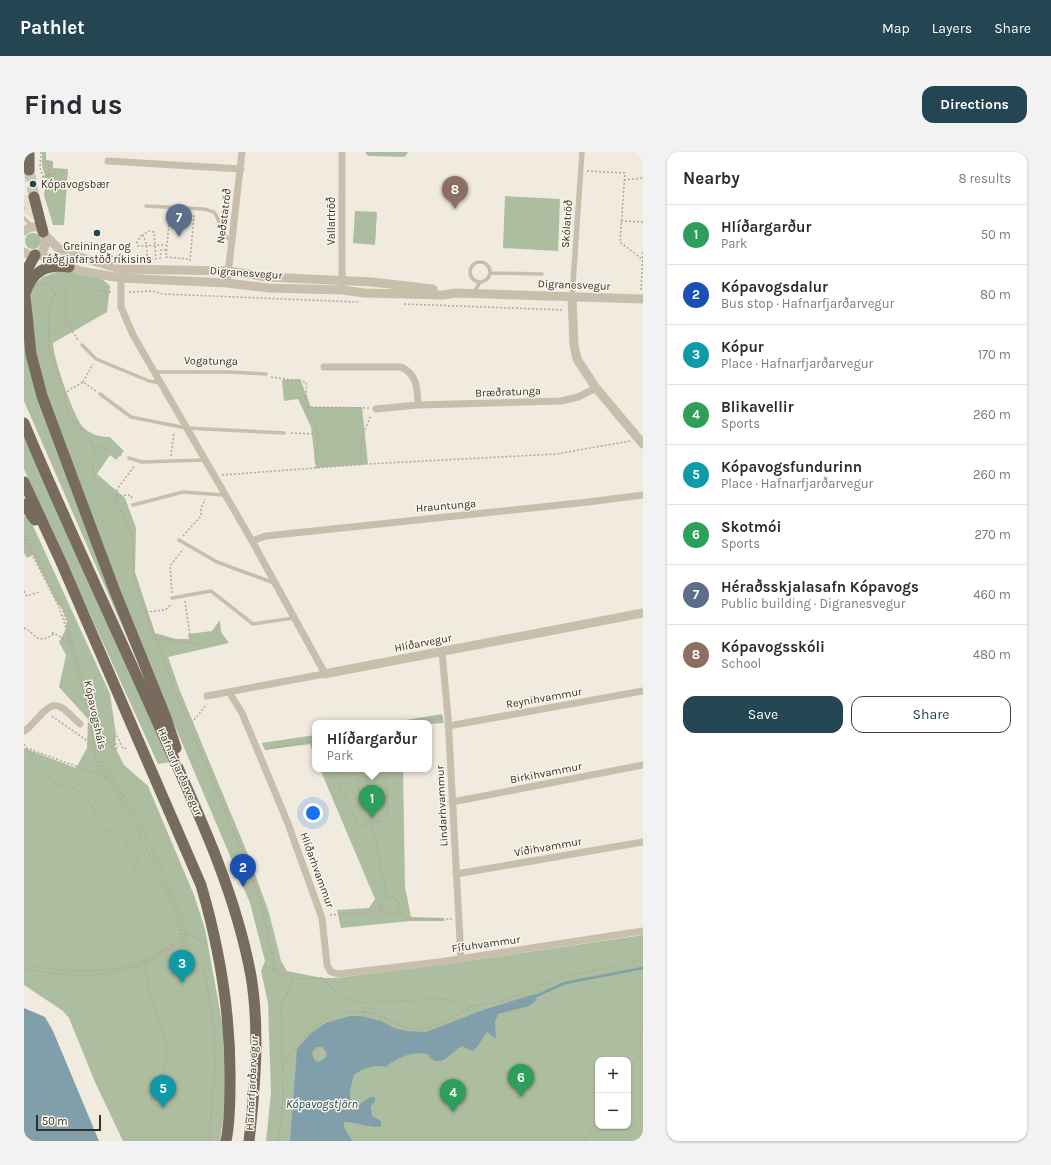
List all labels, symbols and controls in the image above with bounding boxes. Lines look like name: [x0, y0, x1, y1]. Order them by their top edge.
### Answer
text: Pathlet: [20, 17, 85, 39]
text: Map: [882, 20, 910, 37]
text: Layers: [932, 20, 972, 37]
text: Share: [994, 20, 1031, 37]
button: Directions: [922, 86, 1027, 123]
text: Find us: [24, 88, 123, 121]
text: Nearby: [683, 168, 740, 188]
text: 8 results: [958, 171, 1011, 186]
pin: 8: [442, 176, 468, 209]
place label: Kópavogsbær: [41, 178, 110, 191]
marker: Kópavogsbær: [28, 179, 38, 189]
street label: Neðstatröð: [214, 188, 234, 244]
street label: Vallartröð: [325, 197, 338, 245]
street label: Skólatröð: [559, 199, 575, 249]
pin: 7: [166, 204, 192, 237]
text: Hlíðargarður: [721, 218, 811, 236]
text: 1: [694, 227, 698, 242]
text: 50 m: [981, 227, 1011, 242]
marker: Greiningar og ráðgjafarstöð ríkisins: [92, 228, 102, 238]
text: Park: [721, 236, 747, 251]
place label: Greiningar og ráðgjafarstöð ríkisins: [42, 240, 152, 266]
street label: Digranesvegur: [209, 264, 283, 282]
street label: Digranesvegur: [537, 277, 611, 293]
text: Kópavogsdalur: [721, 278, 828, 296]
text: 2: [692, 287, 700, 302]
text: 80 m: [980, 287, 1011, 302]
text: Bus stop · Hafnarfjarðarvegur: [721, 296, 894, 311]
text: Kópur: [721, 338, 764, 356]
text: 3: [692, 347, 700, 362]
text: 170 m: [978, 347, 1011, 362]
street label: Vogatunga: [184, 354, 238, 368]
text: Place · Hafnarfjarðarvegur: [721, 356, 873, 371]
street label: Bræðratunga: [475, 384, 541, 400]
text: Blikavellir: [721, 398, 794, 416]
text: 4: [692, 407, 700, 422]
text: 260 m: [973, 407, 1011, 422]
text: Sports: [721, 416, 760, 431]
text: Kópavogsfundurinn: [721, 458, 862, 476]
text: 5: [692, 467, 700, 482]
text: 260 m: [973, 467, 1011, 482]
text: Place · Hafnarfjarðarvegur: [721, 476, 873, 491]
street label: Hrauntunga: [415, 497, 477, 515]
text: Skotmói: [721, 518, 782, 536]
text: 6: [692, 527, 700, 542]
text: 270 m: [974, 527, 1011, 542]
text: Sports: [721, 536, 760, 551]
text: Héraðsskjalasafn Kópavogs: [721, 578, 919, 596]
text: 7: [693, 587, 699, 602]
text: 460 m: [973, 587, 1011, 602]
text: Public building · Digranesvegur: [721, 596, 906, 611]
street label: Hlíðarvegur: [393, 631, 453, 655]
text: Kópavogsskóli: [721, 638, 825, 656]
text: 8: [692, 647, 700, 662]
text: 480 m: [973, 647, 1011, 662]
text: School: [721, 656, 761, 671]
street label: Kópavogsháls: [81, 679, 109, 751]
street label: Reynihvammur: [505, 685, 583, 711]
button: Save: [683, 696, 843, 733]
button: Share: [851, 696, 1011, 733]
popup: [312, 720, 432, 772]
street label: Hafnarfjarðarvegur: [155, 726, 205, 818]
text: Hlíðargarður: [327, 730, 417, 748]
text: Park: [327, 748, 353, 763]
street label: Birkihvammur: [509, 760, 583, 786]
street label: Lindarhvammur: [433, 765, 451, 847]
pin: 1: [359, 785, 385, 818]
your location: [303, 803, 323, 823]
street label: Hlíðarhvammur: [297, 830, 337, 910]
street label: Víðihvammur: [513, 835, 583, 859]
pin: 2: [230, 854, 256, 887]
street label: Fífuhvammur: [451, 933, 521, 955]
pin: 3: [169, 950, 195, 983]
street label: Hafnarfjarðarvegur: [243, 1035, 261, 1131]
map controls: [595, 1057, 631, 1129]
button: +: [595, 1057, 631, 1093]
pin: 6: [508, 1064, 534, 1097]
pin: 5: [150, 1075, 176, 1108]
pin: 4: [440, 1079, 466, 1112]
button: −: [595, 1093, 631, 1129]
water label: Kópavogstjörn: [286, 1097, 358, 1111]
scale bar: [36, 1113, 101, 1132]
text: 50 m: [42, 1115, 68, 1128]

